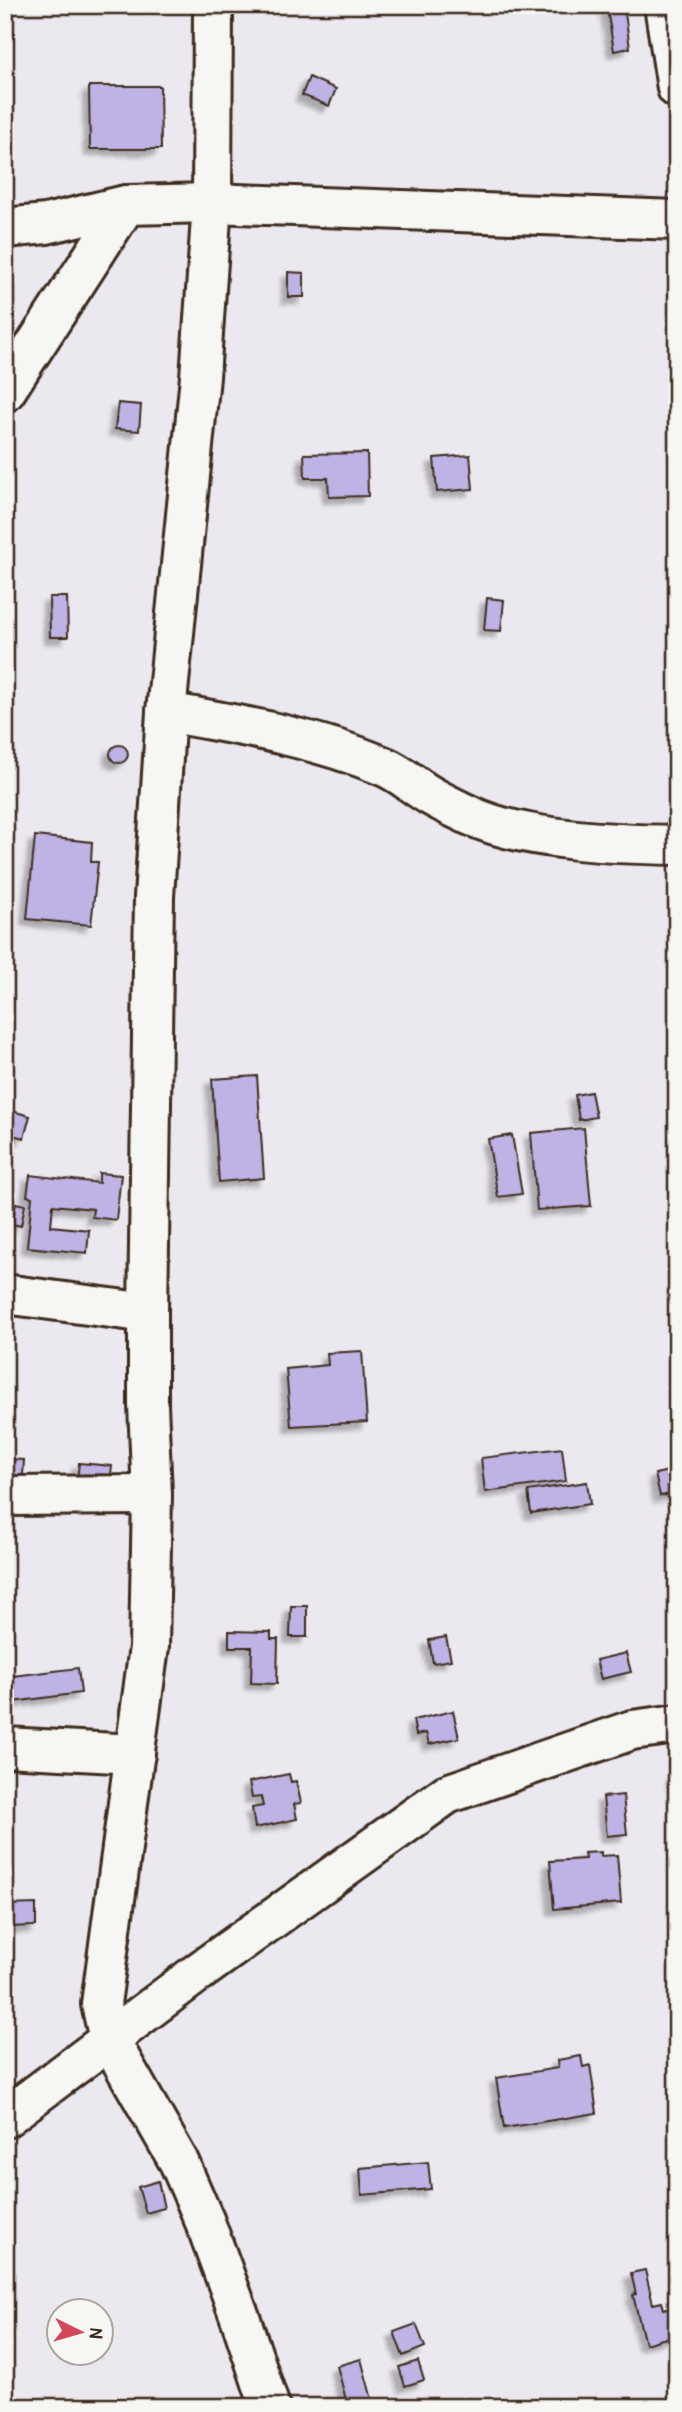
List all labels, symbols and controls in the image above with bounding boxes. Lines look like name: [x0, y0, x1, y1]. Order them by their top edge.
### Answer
north arrow: [46, 2296, 116, 2366]
text: N: [84, 2327, 110, 2340]

